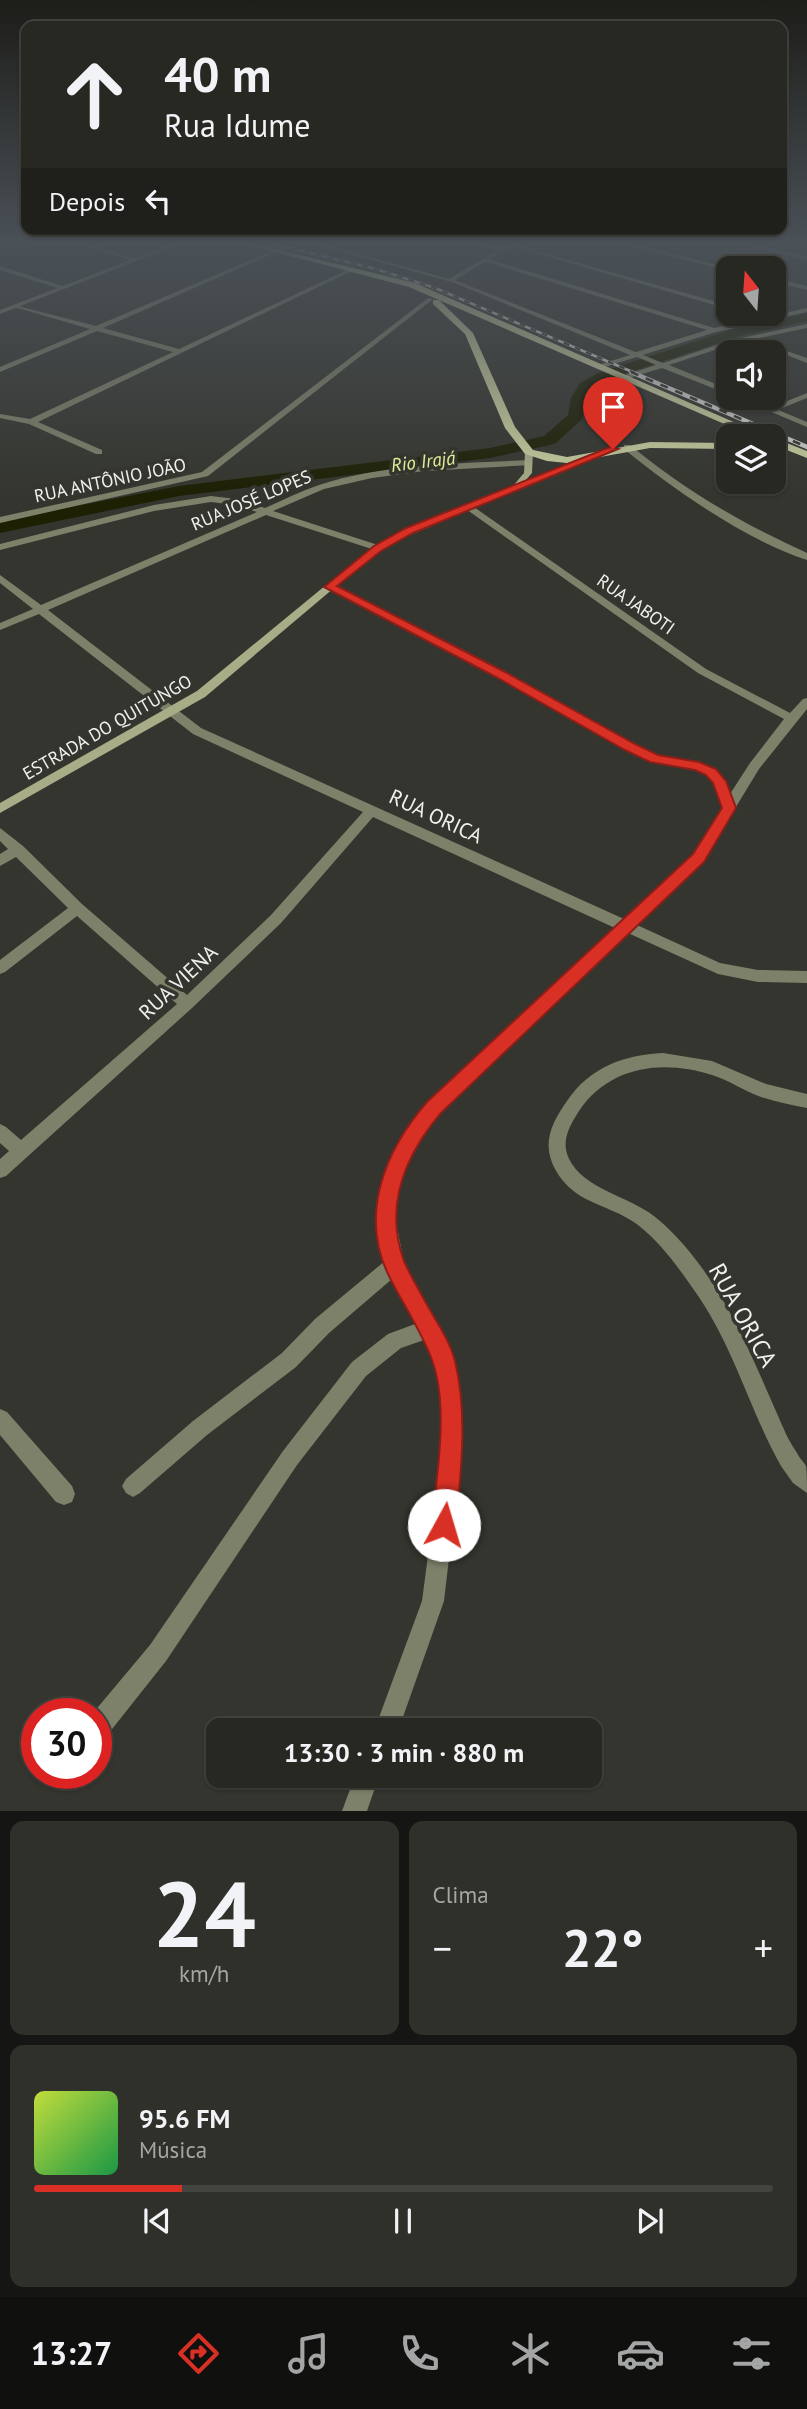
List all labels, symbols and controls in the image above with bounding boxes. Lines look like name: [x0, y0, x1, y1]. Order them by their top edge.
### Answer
text: 40 m: [164, 42, 271, 106]
icon: ahead: [49, 49, 140, 140]
text: Rua Idume: [164, 104, 310, 146]
icon: left: [139, 182, 177, 220]
text: Depois: [49, 185, 125, 218]
north arrow: [716, 256, 786, 326]
map controls: [716, 256, 786, 494]
button: sound: [716, 340, 786, 410]
pin: [583, 377, 643, 449]
icon: arrive: [594, 388, 632, 426]
button: layers: [716, 424, 786, 494]
water label: Rio Irajá: [389, 445, 457, 477]
street label: RUA ANTÔNIO JOÃO: [32, 453, 188, 507]
street label: RUA JOSÉ LOPES: [187, 464, 315, 536]
street label: RUA JABOTI: [593, 569, 679, 639]
street label: ESTRADA DO QUITUNGO: [18, 669, 196, 785]
street label: RUA ORICA: [385, 783, 488, 850]
street label: RUA VIENA: [133, 938, 224, 1025]
street label: RUA ORICA: [702, 1258, 784, 1372]
position arrow: [407, 1488, 481, 1562]
speed limit sign: 30: [21, 1698, 112, 1789]
text: 13:30 · 3 min · 880 m: [284, 1736, 524, 1769]
text: 24: [153, 1854, 256, 1972]
text: Clima: [433, 1880, 489, 1909]
text: 22°: [562, 1914, 644, 1981]
text: −: [433, 1923, 452, 1972]
text: +: [754, 1923, 773, 1972]
text: km/h: [179, 1959, 229, 1988]
text: 95.6 FM: [139, 2102, 230, 2135]
text: Música: [139, 2135, 207, 2164]
icon: previous: [138, 2202, 176, 2240]
icon: pause: [384, 2202, 422, 2240]
icon: next: [631, 2202, 669, 2240]
icon: directions: [174, 2329, 223, 2378]
icon: music: [284, 2329, 333, 2378]
icon: phone: [395, 2329, 444, 2378]
icon: climate: [506, 2329, 555, 2378]
icon: car: [616, 2329, 665, 2378]
icon: filters: [727, 2329, 776, 2378]
text: 13:27: [31, 2332, 112, 2374]

